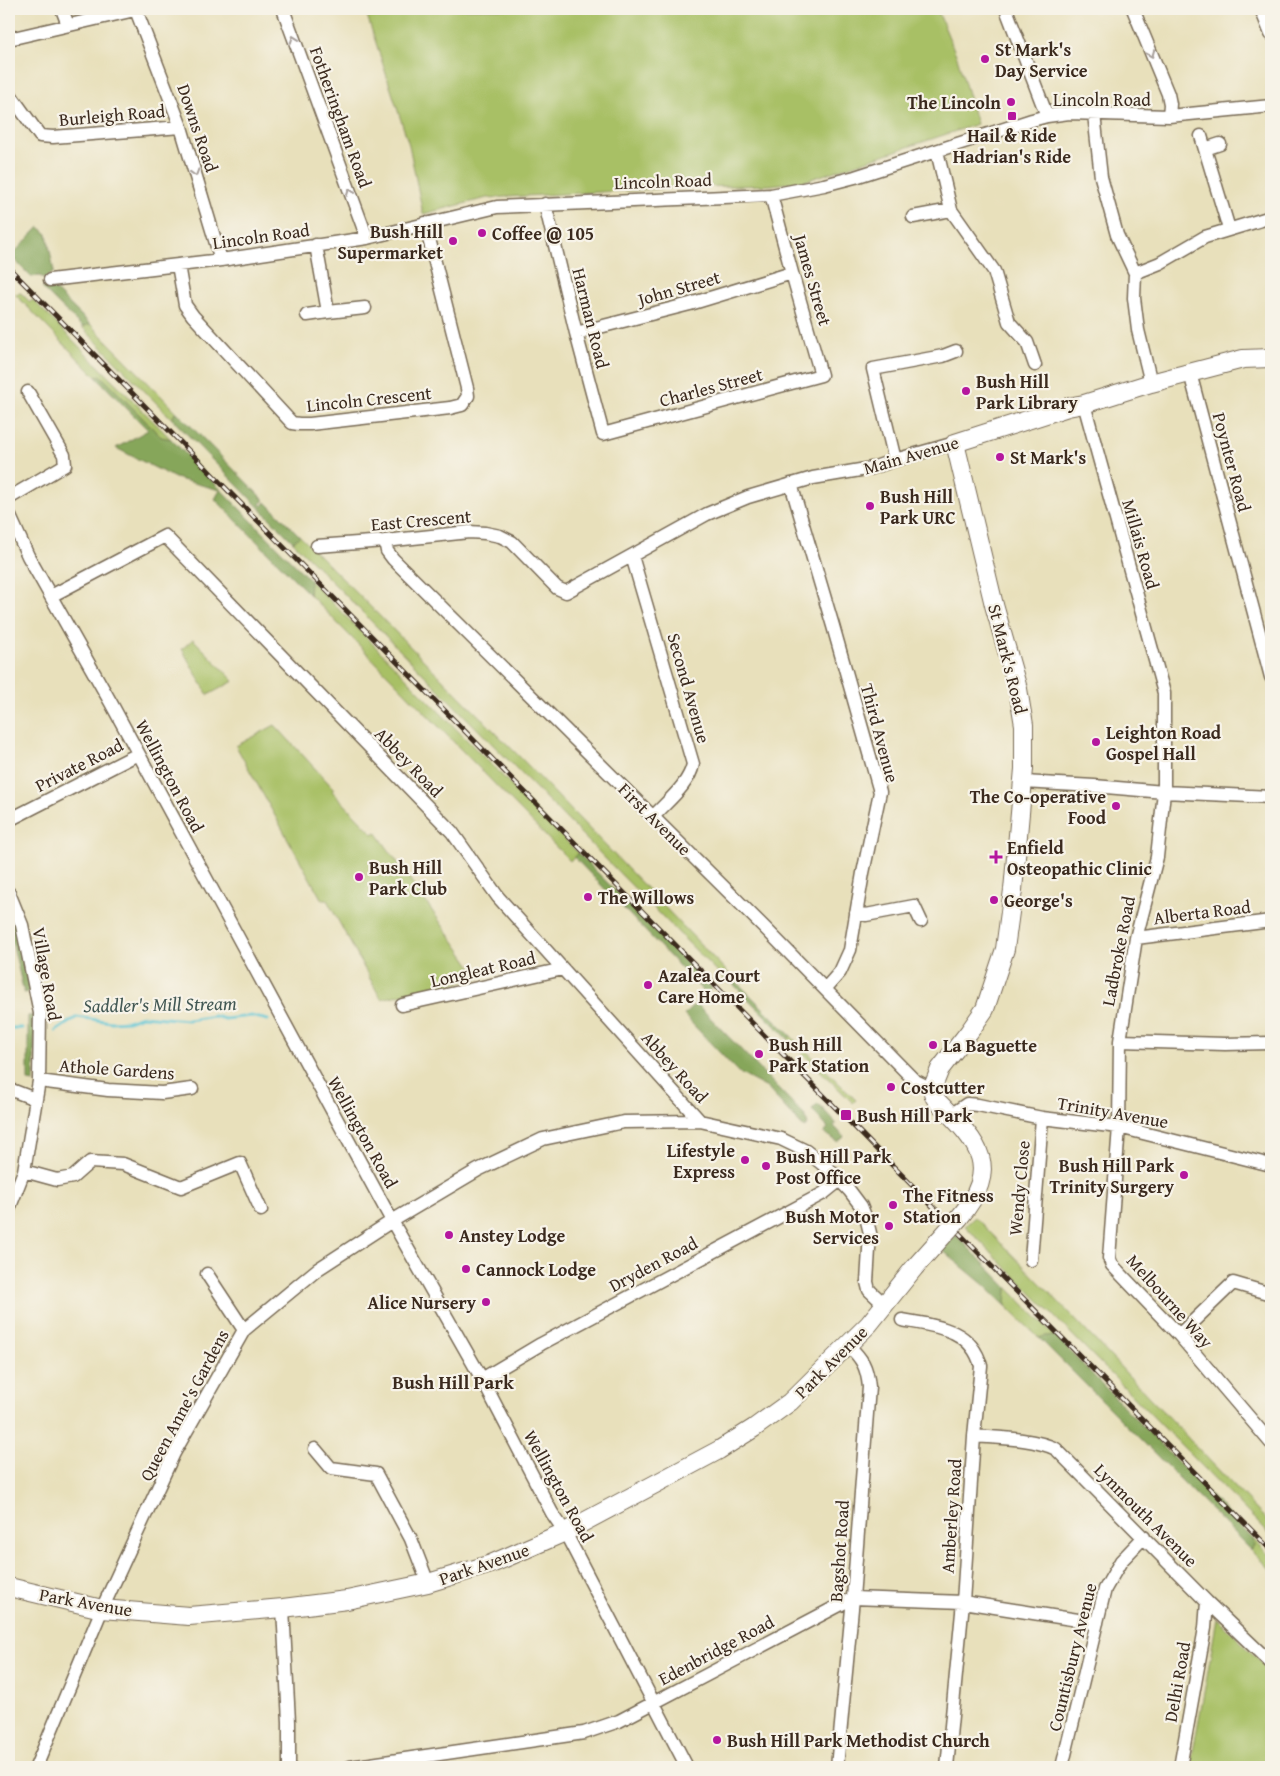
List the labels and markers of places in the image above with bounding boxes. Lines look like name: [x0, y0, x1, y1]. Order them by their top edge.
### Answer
place label: St Mark's Day Service: [995, 36, 1088, 84]
marker: St Mark's Day Service: [979, 53, 991, 65]
place label: The Lincoln: [907, 89, 1001, 116]
marker: The Lincoln: [1005, 96, 1017, 108]
marker: Hail & Ride Hadrian's Ride: [1006, 110, 1018, 122]
place label: Hail & Ride Hadrian's Ride: [953, 122, 1071, 170]
place label: Bush Hill Supermarket: [337, 218, 443, 266]
place label: Coffee @ 105: [492, 220, 594, 247]
marker: Coffee @ 105: [476, 227, 488, 239]
marker: Bush Hill Supermarket: [447, 235, 459, 247]
place label: Bush Hill Park Library: [976, 368, 1079, 416]
marker: Bush Hill Park Library: [960, 385, 972, 397]
place label: St Mark's: [1010, 444, 1086, 471]
marker: St Mark's: [994, 451, 1006, 463]
place label: Bush Hill Park URC: [880, 483, 956, 531]
marker: Bush Hill Park URC: [864, 500, 876, 512]
place label: Leighton Road Gospel Hall: [1106, 719, 1222, 767]
marker: Leighton Road Gospel Hall: [1090, 736, 1102, 748]
place label: The Co-operative Food: [970, 783, 1107, 831]
marker: The Co-operative Food: [1110, 800, 1122, 812]
place label: Enfield Osteopathic Clinic: [1007, 834, 1152, 882]
marker: Enfield Osteopathic Clinic: [989, 850, 1003, 864]
place label: Bush Hill Park Club: [369, 854, 447, 902]
marker: Bush Hill Park Club: [353, 871, 365, 883]
place label: The Willows: [598, 884, 694, 911]
place label: George's: [1004, 887, 1073, 914]
marker: The Willows: [582, 891, 594, 903]
marker: George's: [988, 894, 1000, 906]
place label: Azalea Court Care Home: [658, 962, 760, 1010]
marker: Azalea Court Care Home: [642, 979, 654, 991]
place label: Bush Hill Park Station: [769, 1031, 870, 1079]
place label: La Baguette: [943, 1032, 1037, 1059]
marker: La Baguette: [927, 1039, 939, 1051]
marker: Bush Hill Park Station: [753, 1048, 765, 1060]
place label: Costcutter: [901, 1074, 985, 1101]
marker: Costcutter: [885, 1081, 897, 1093]
place label: Bush Hill Park: [857, 1102, 973, 1129]
marker: Bush Hill Park: [839, 1108, 853, 1122]
place label: Lifestyle Express: [667, 1137, 735, 1185]
place label: Bush Hill Park Post Office: [776, 1143, 892, 1191]
place label: Bush Hill Park Trinity Surgery: [1049, 1152, 1175, 1200]
marker: Lifestyle Express: [739, 1154, 751, 1166]
marker: Bush Hill Park Post Office: [760, 1160, 772, 1172]
marker: Bush Hill Park Trinity Surgery: [1178, 1169, 1190, 1181]
place label: The Fitness Station: [903, 1182, 994, 1230]
marker: The Fitness Station: [887, 1199, 899, 1211]
place label: Bush Motor Services: [785, 1203, 880, 1251]
marker: Bush Motor Services: [883, 1220, 895, 1232]
place label: Anstey Lodge: [459, 1222, 565, 1249]
marker: Anstey Lodge: [443, 1229, 455, 1241]
place label: Cannock Lodge: [476, 1256, 596, 1283]
marker: Cannock Lodge: [460, 1263, 472, 1275]
place label: Alice Nursery: [368, 1289, 477, 1316]
marker: Alice Nursery: [480, 1296, 492, 1308]
place label: Bush Hill Park Methodist Church: [727, 1727, 990, 1754]
marker: Bush Hill Park Methodist Church: [711, 1734, 723, 1746]

